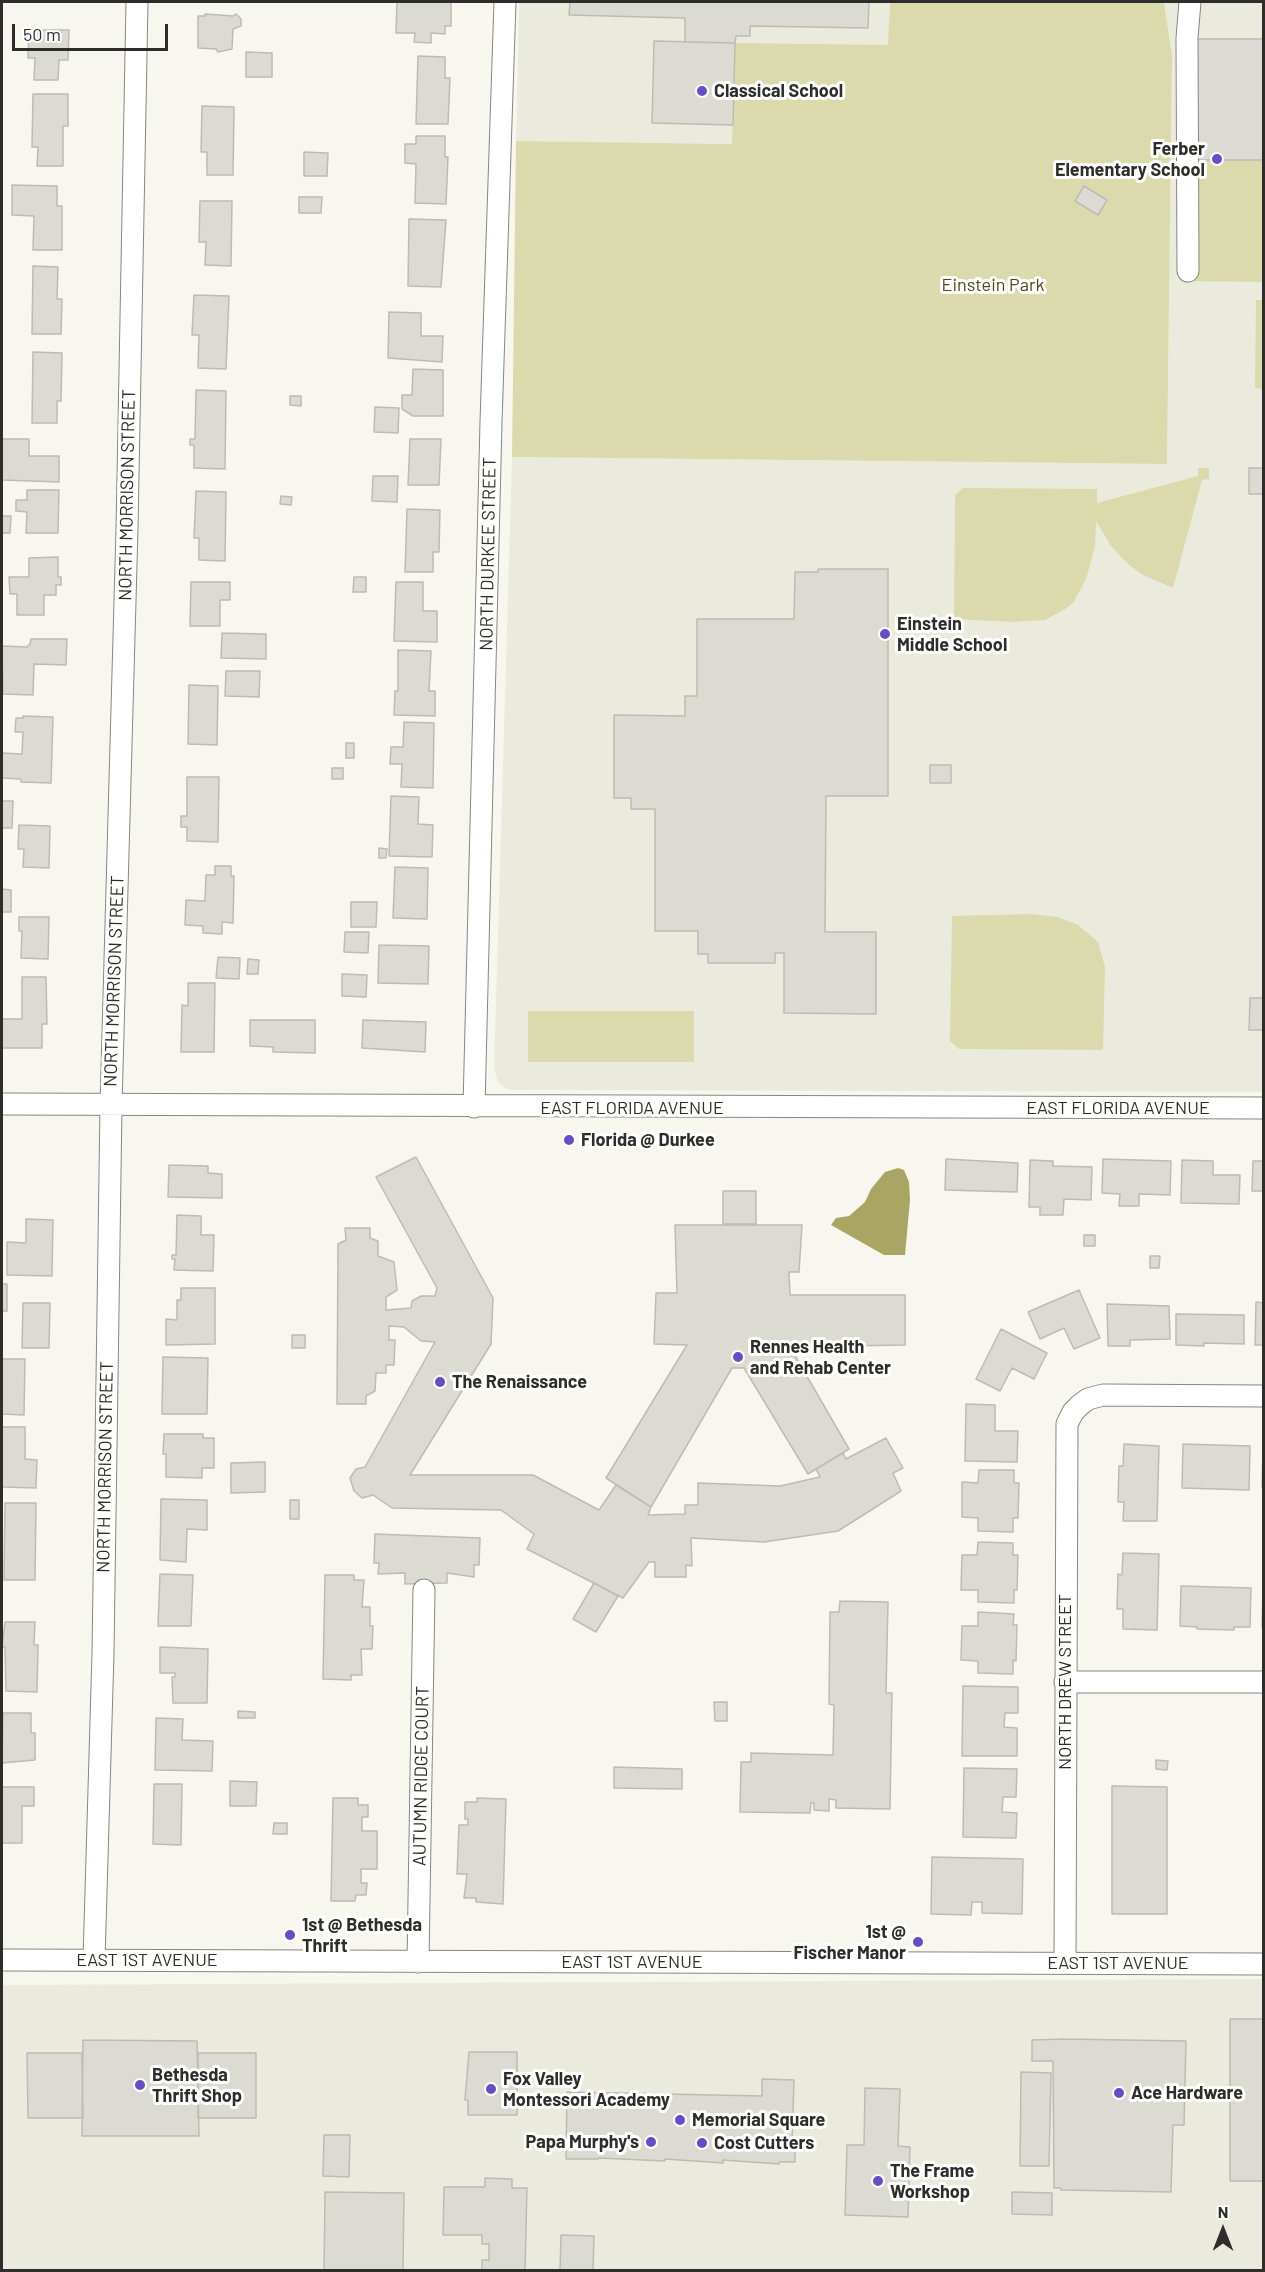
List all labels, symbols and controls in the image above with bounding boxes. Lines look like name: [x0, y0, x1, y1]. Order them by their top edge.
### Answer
scale bar: [15, 12, 171, 50]
text: 50 m: [23, 23, 61, 45]
place label: Classical School: [714, 80, 843, 102]
marker: Classical School: [695, 84, 709, 98]
place label: Ferber Elementary School: [1055, 138, 1205, 180]
marker: Ferber Elementary School: [1210, 152, 1224, 166]
park label: Einstein Park: [942, 274, 1044, 296]
street label: NORTH MORRISON STREET: [114, 389, 140, 601]
street label: NORTH DURKEE STREET: [476, 457, 500, 651]
place label: Einstein Middle School: [897, 613, 1007, 656]
marker: Einstein Middle School: [878, 627, 892, 641]
street label: NORTH MORRISON STREET: [100, 875, 128, 1087]
street label: EAST FLORIDA AVENUE: [540, 1097, 724, 1119]
street label: EAST FLORIDA AVENUE: [1026, 1097, 1210, 1119]
place label: Florida @ Durkee: [581, 1129, 715, 1151]
marker: Florida @ Durkee: [562, 1133, 576, 1147]
place label: Rennes Health and Rehab Center: [750, 1336, 891, 1378]
marker: Rennes Health and Rehab Center: [731, 1350, 745, 1364]
street label: NORTH MORRISON STREET: [92, 1361, 118, 1573]
place label: The Renaissance: [452, 1371, 587, 1393]
marker: The Renaissance: [433, 1375, 447, 1389]
street label: NORTH DREW STREET: [1054, 1594, 1076, 1770]
street label: AUTUMN RIDGE COURT: [409, 1686, 433, 1866]
place label: 1st @ Bethesda Thrift: [302, 1914, 422, 1956]
place label: 1st @ Fischer Manor: [793, 1921, 906, 1964]
marker: 1st @ Bethesda Thrift: [283, 1928, 297, 1942]
marker: 1st @ Fischer Manor: [911, 1935, 925, 1949]
street label: EAST 1ST AVENUE: [76, 1949, 218, 1971]
street label: EAST 1ST AVENUE: [561, 1951, 703, 1973]
street label: EAST 1ST AVENUE: [1047, 1952, 1189, 1974]
place label: Bethesda Thrift Shop: [152, 2064, 242, 2106]
place label: Fox Valley Montessori Academy: [503, 2068, 670, 2110]
marker: Bethesda Thrift Shop: [133, 2078, 147, 2092]
marker: Fox Valley Montessori Academy: [484, 2082, 498, 2096]
place label: Ace Hardware: [1131, 2082, 1243, 2104]
marker: Ace Hardware: [1112, 2086, 1126, 2100]
place label: Memorial Square: [692, 2109, 825, 2131]
marker: Memorial Square: [673, 2113, 687, 2127]
place label: Papa Murphy's: [526, 2131, 639, 2153]
place label: Cost Cutters: [714, 2132, 814, 2154]
marker: Papa Murphy's: [644, 2135, 658, 2149]
marker: Cost Cutters: [695, 2136, 709, 2150]
place label: The Frame Workshop: [890, 2160, 974, 2202]
marker: The Frame Workshop: [871, 2174, 885, 2188]
north arrow: [1193, 2200, 1253, 2260]
text: N: [1218, 2202, 1228, 2221]

